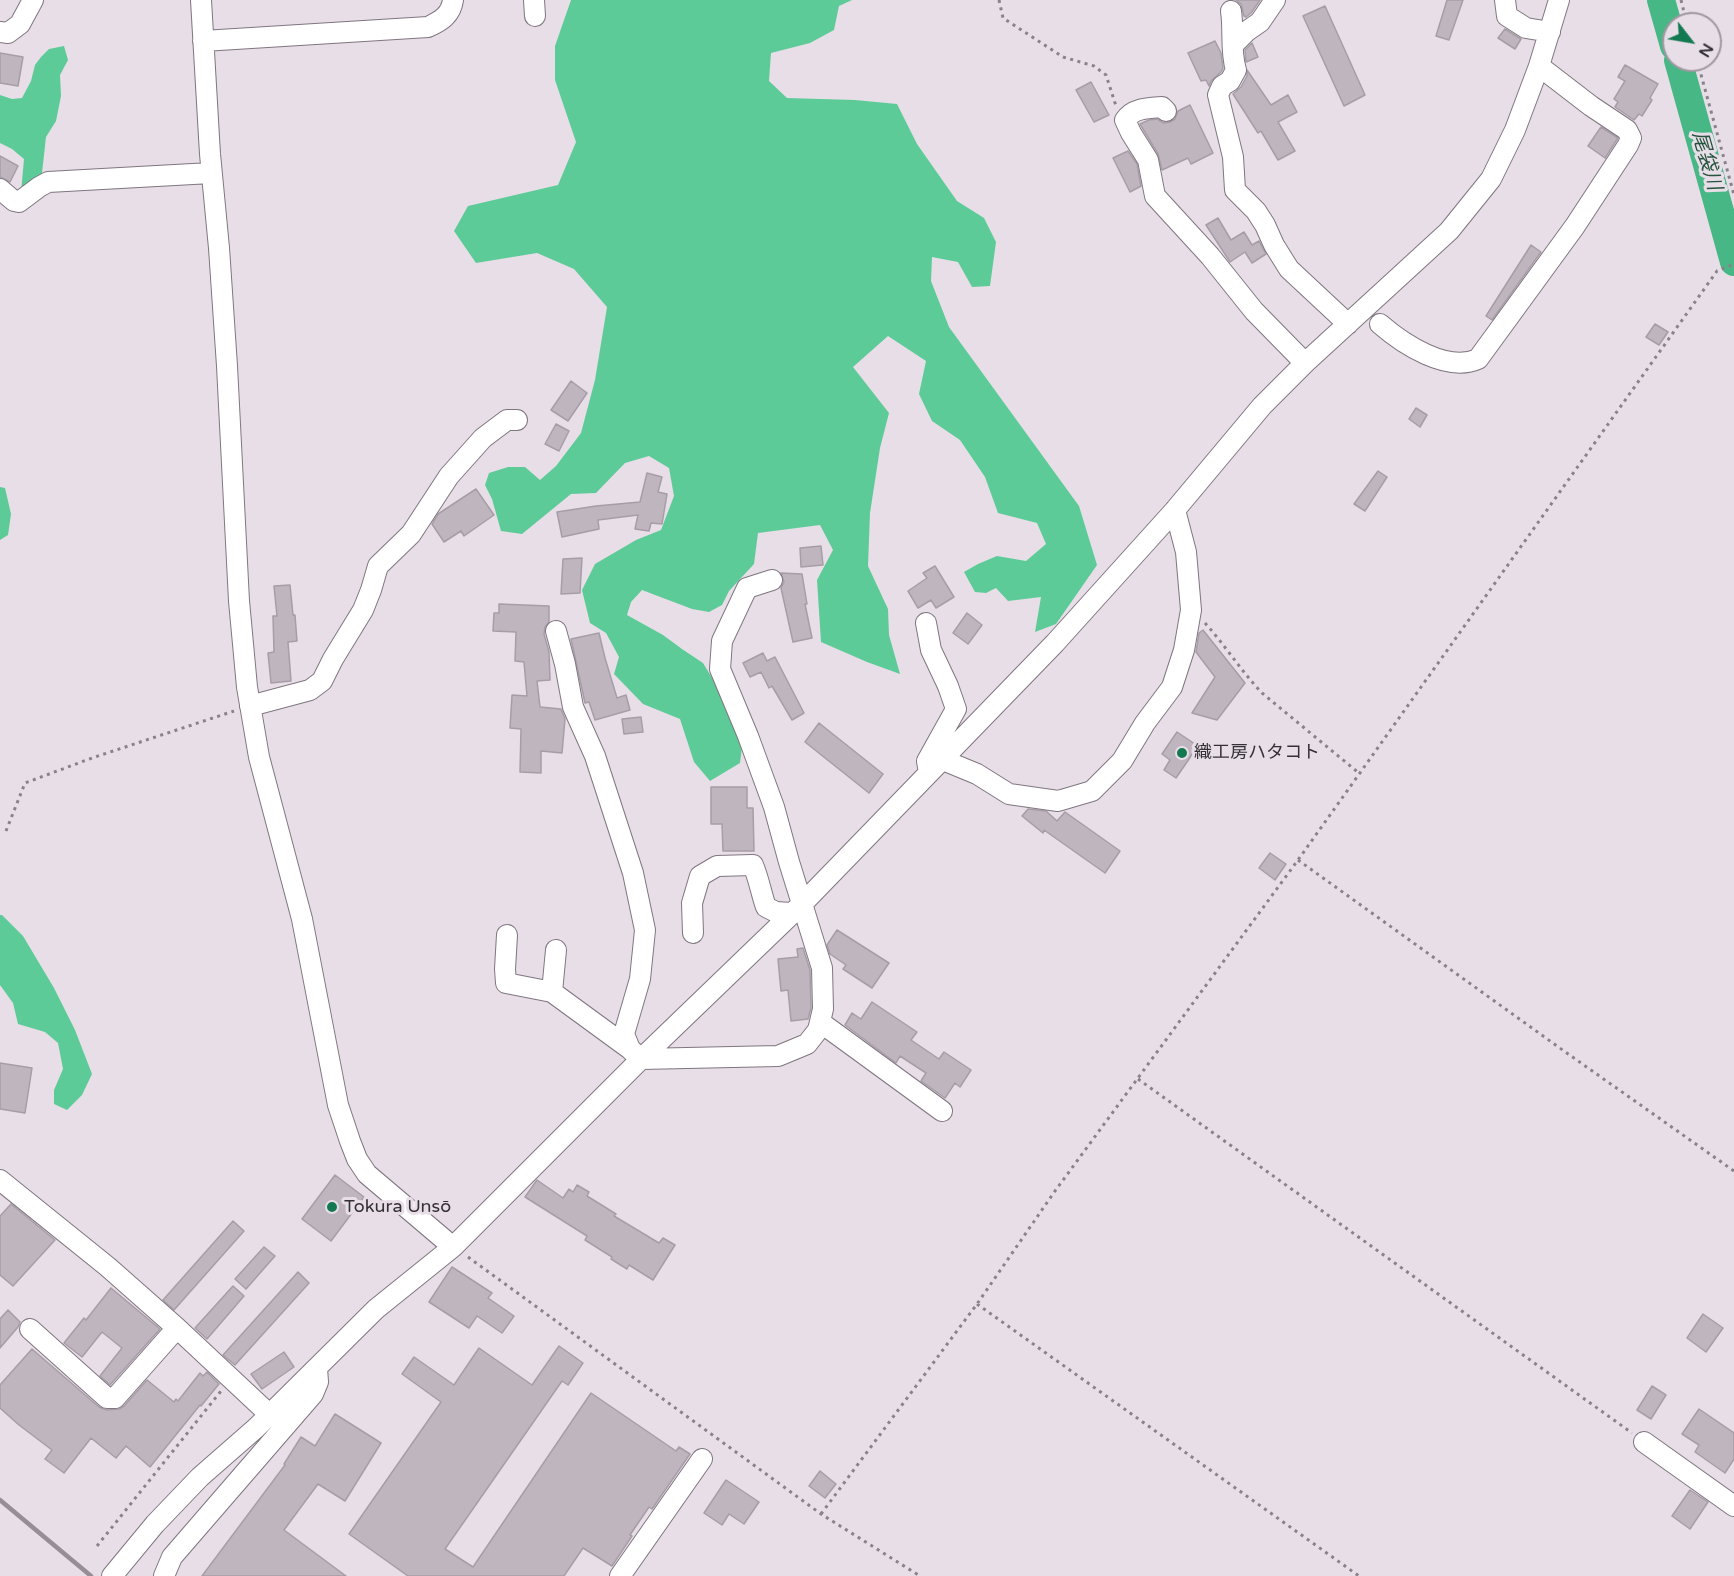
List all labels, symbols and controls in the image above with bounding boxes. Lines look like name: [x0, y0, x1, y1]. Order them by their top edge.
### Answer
north arrow: [1662, 12, 1722, 72]
text: N: [1694, 40, 1718, 61]
water label: 尾袋川: [1686, 129, 1726, 193]
place label: 織工房ハタコト: [1194, 742, 1320, 764]
marker: 織工房ハタコト: [1175, 746, 1189, 760]
place label: Tokura Unsō: [344, 1196, 451, 1218]
marker: Tokura Unsō: [325, 1200, 339, 1214]

